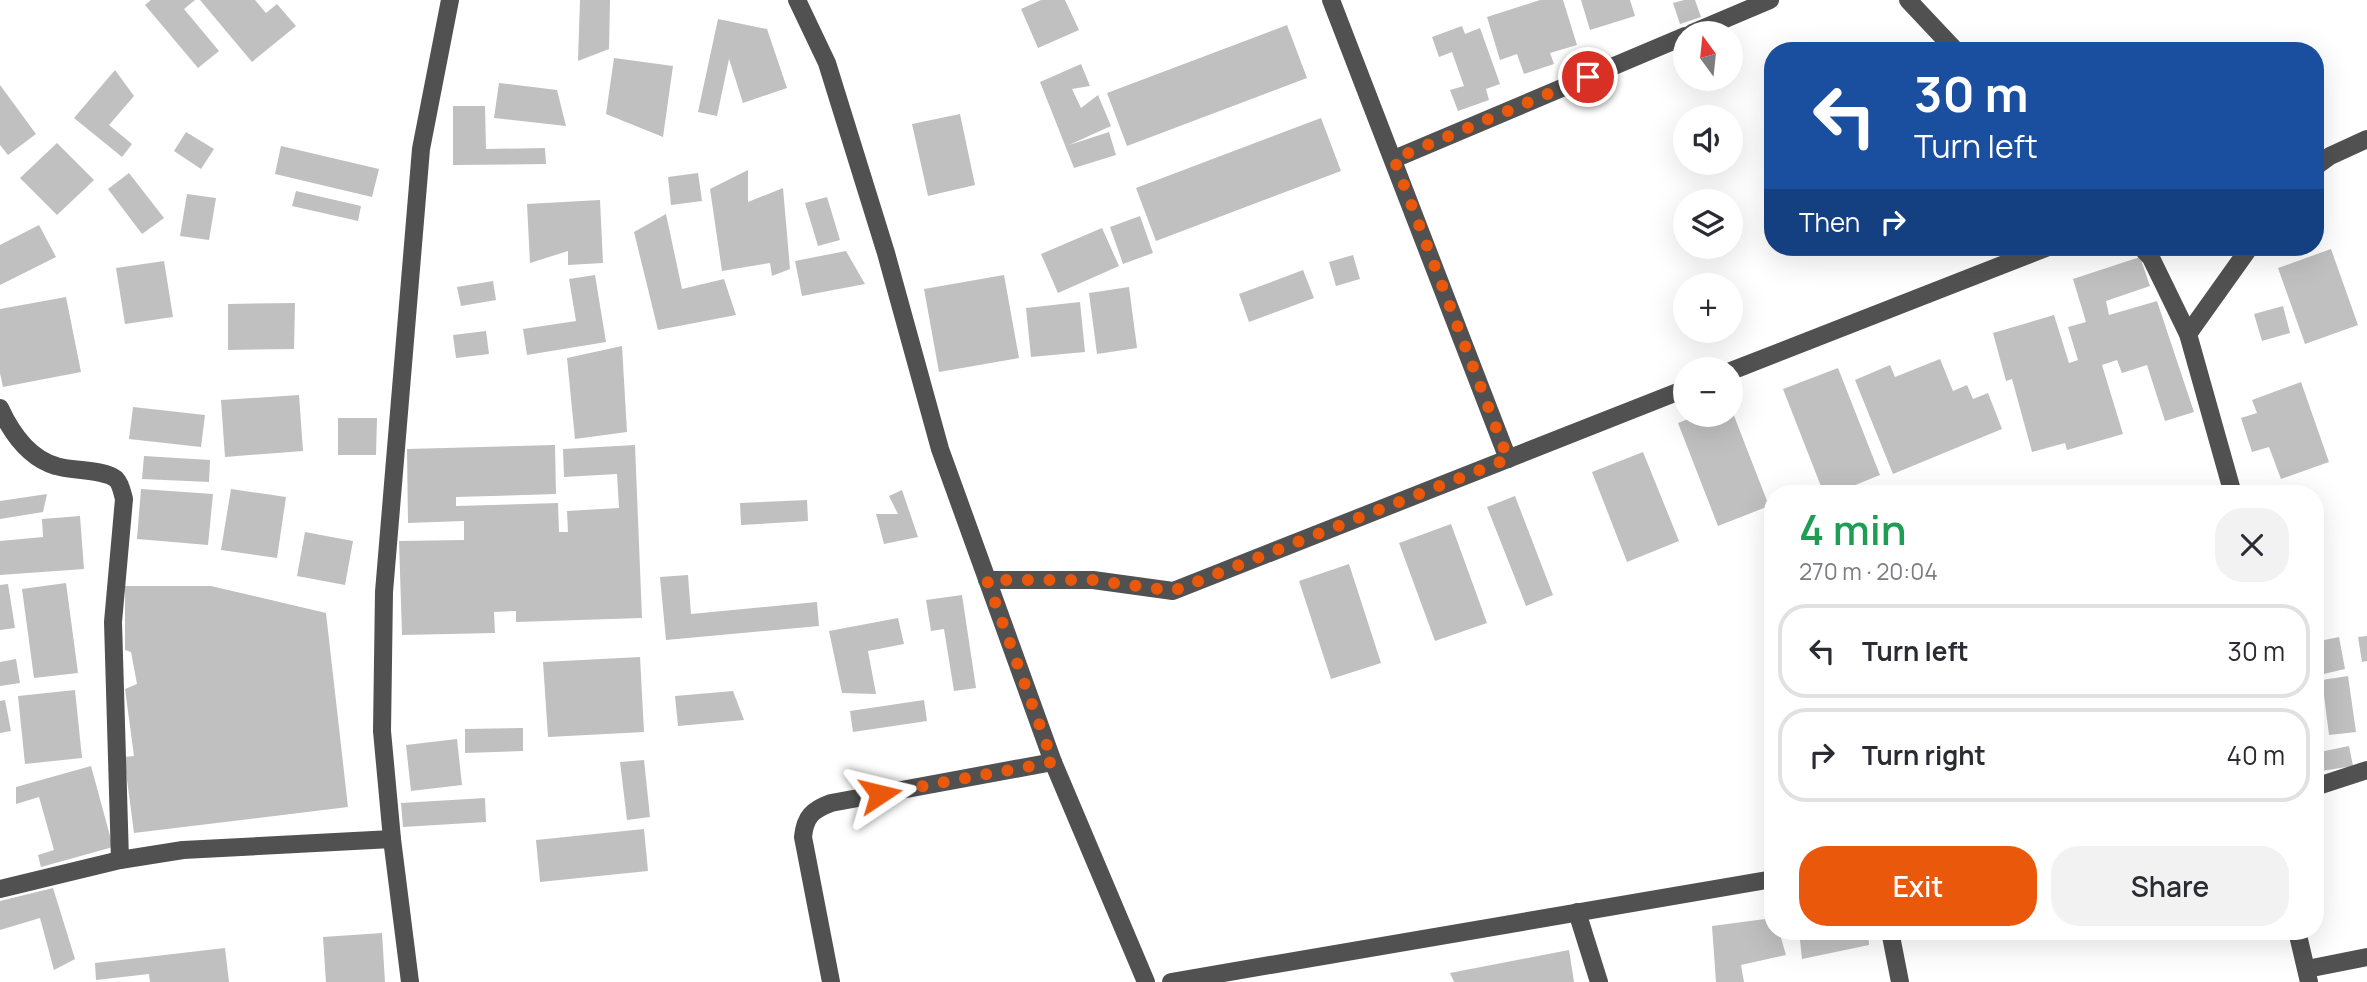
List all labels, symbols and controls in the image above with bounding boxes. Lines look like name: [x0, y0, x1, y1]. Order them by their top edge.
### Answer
north arrow: [1673, 21, 1743, 91]
map controls: [1673, 21, 1743, 427]
pin: [1558, 47, 1618, 107]
icon: arrive: [1569, 58, 1607, 96]
text: 30 m: [1914, 60, 2029, 127]
icon: left: [1799, 70, 1890, 161]
button: sound: [1673, 105, 1743, 175]
text: Turn left: [1914, 124, 2038, 168]
button: layers: [1673, 189, 1743, 259]
icon: right: [1874, 203, 1912, 241]
text: Then: [1799, 204, 1860, 240]
button: +: [1673, 273, 1743, 343]
button: −: [1673, 357, 1743, 427]
text: 4 min: [1799, 500, 1907, 558]
button: close: [2215, 508, 2289, 582]
text: 270 m · 20:04: [1799, 555, 1938, 587]
icon: left: [1803, 632, 1841, 670]
text: Turn left: [1862, 633, 1969, 669]
text: 30 m: [2228, 633, 2285, 669]
icon: right: [1803, 736, 1841, 774]
text: Turn right: [1862, 737, 1986, 773]
text: 40 m: [2227, 737, 2285, 773]
position arrow: [843, 757, 917, 831]
button: Exit: [1799, 846, 2037, 926]
button: Share: [2051, 846, 2289, 926]

